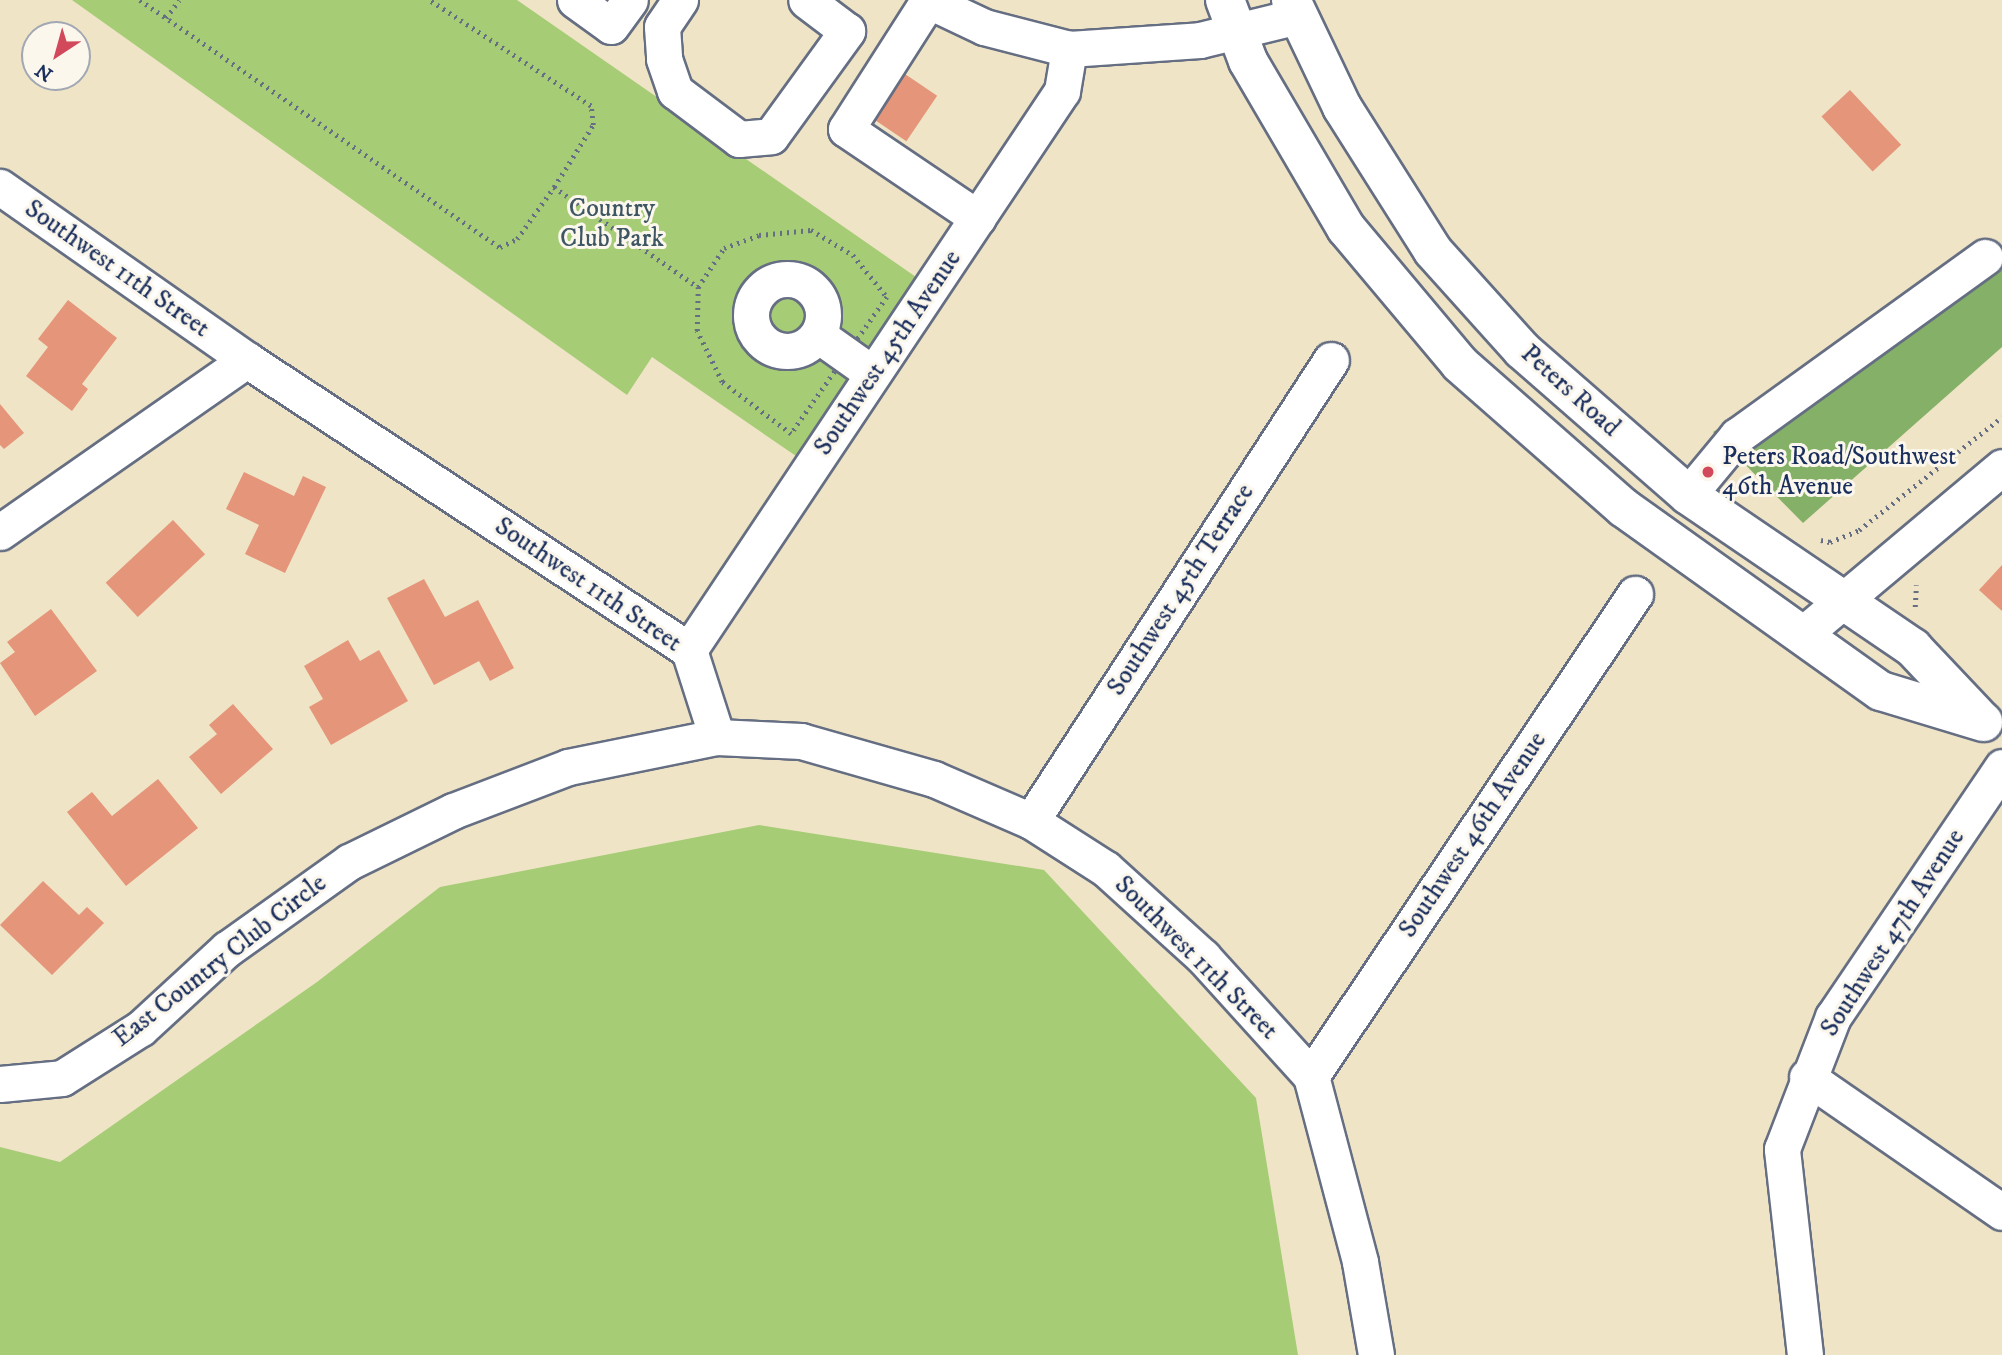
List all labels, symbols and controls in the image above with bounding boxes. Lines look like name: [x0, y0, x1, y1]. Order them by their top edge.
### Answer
north arrow: [21, 21, 91, 91]
text: N: [31, 58, 58, 86]
park label: Country Club Park: [560, 193, 664, 255]
street label: Southwest 11th Street: [18, 194, 216, 344]
street label: Southwest 45th Avenue: [808, 244, 968, 462]
street label: Peters Road: [1514, 338, 1626, 444]
place label: Peters Road/Southwest 46th Avenue: [1722, 441, 1956, 503]
marker: Peters Road/Southwest 46th Avenue: [1700, 464, 1716, 480]
street label: Southwest 45th Terrace: [1101, 478, 1261, 702]
street label: Southwest 11th Street: [489, 511, 687, 659]
street label: Southwest 46th Avenue: [1393, 726, 1553, 944]
street label: Southwest 47th Avenue: [1814, 823, 1972, 1043]
street label: East Country Club Circle: [107, 868, 333, 1054]
street label: Southwest 11th Street: [1108, 870, 1284, 1046]

